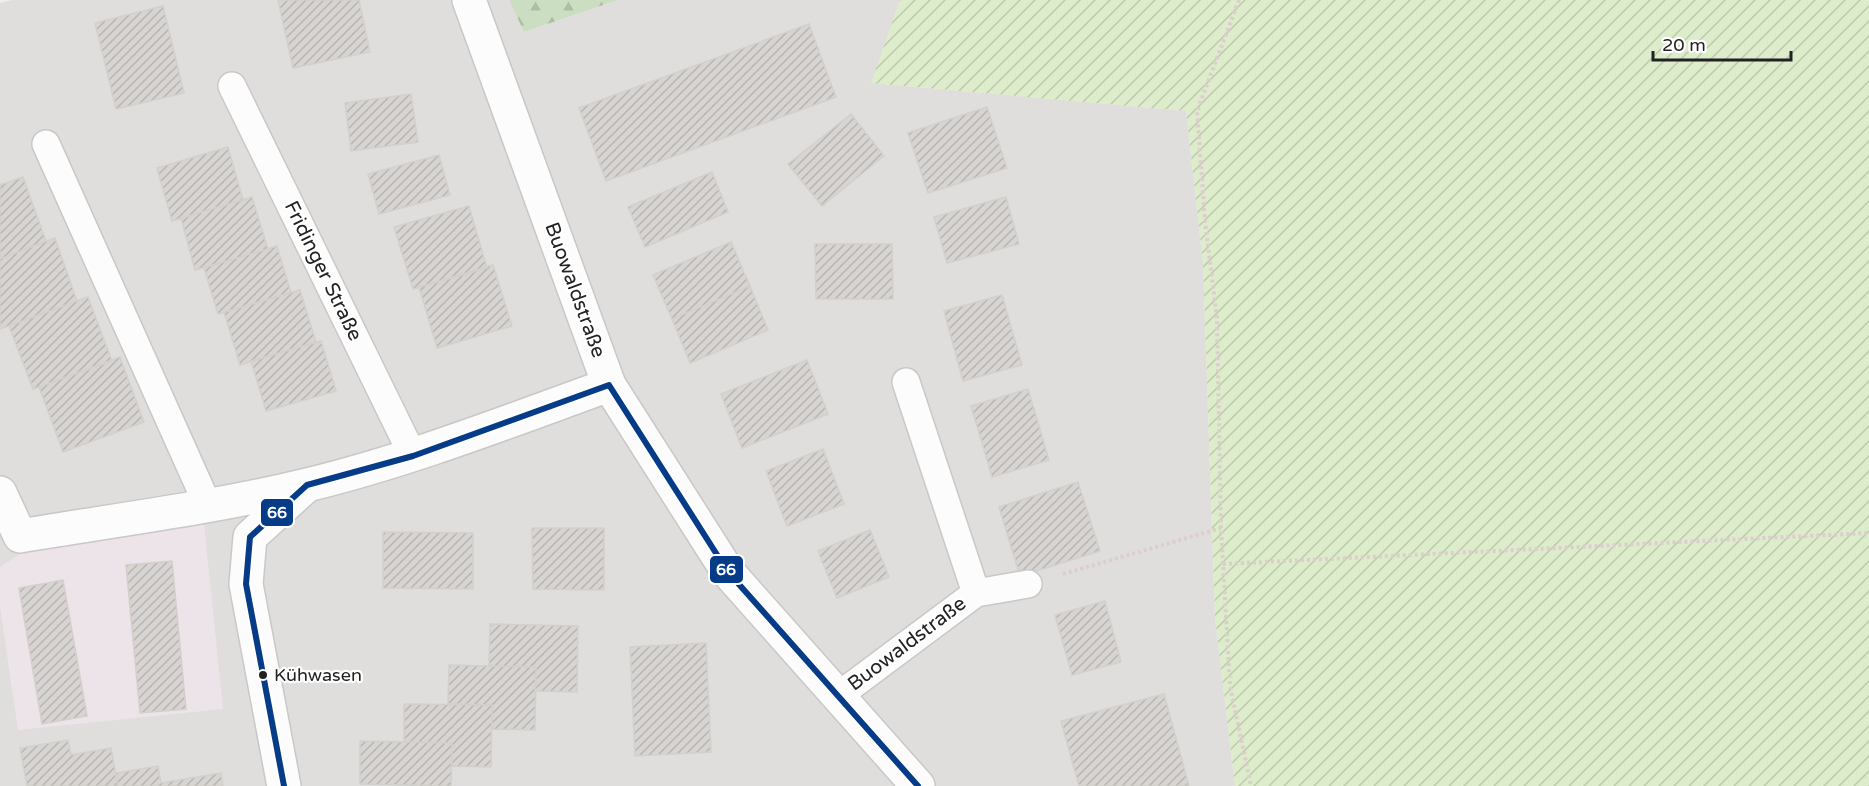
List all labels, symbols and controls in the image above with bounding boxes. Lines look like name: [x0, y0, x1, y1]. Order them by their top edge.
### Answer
scale bar: [1653, 24, 1791, 62]
text: 20 m: [1662, 34, 1706, 56]
street label: Fridinger Straße: [279, 197, 367, 345]
street label: Buowaldstraße: [539, 219, 611, 361]
line badge: 66: [260, 498, 294, 527]
text: 66: [267, 503, 287, 523]
line badge: 66: [709, 555, 744, 584]
text: 66: [716, 560, 736, 580]
street label: Buowaldstraße: [843, 592, 971, 696]
place label: Kühwasen: [274, 664, 362, 686]
marker: Kühwasen: [257, 669, 269, 681]

